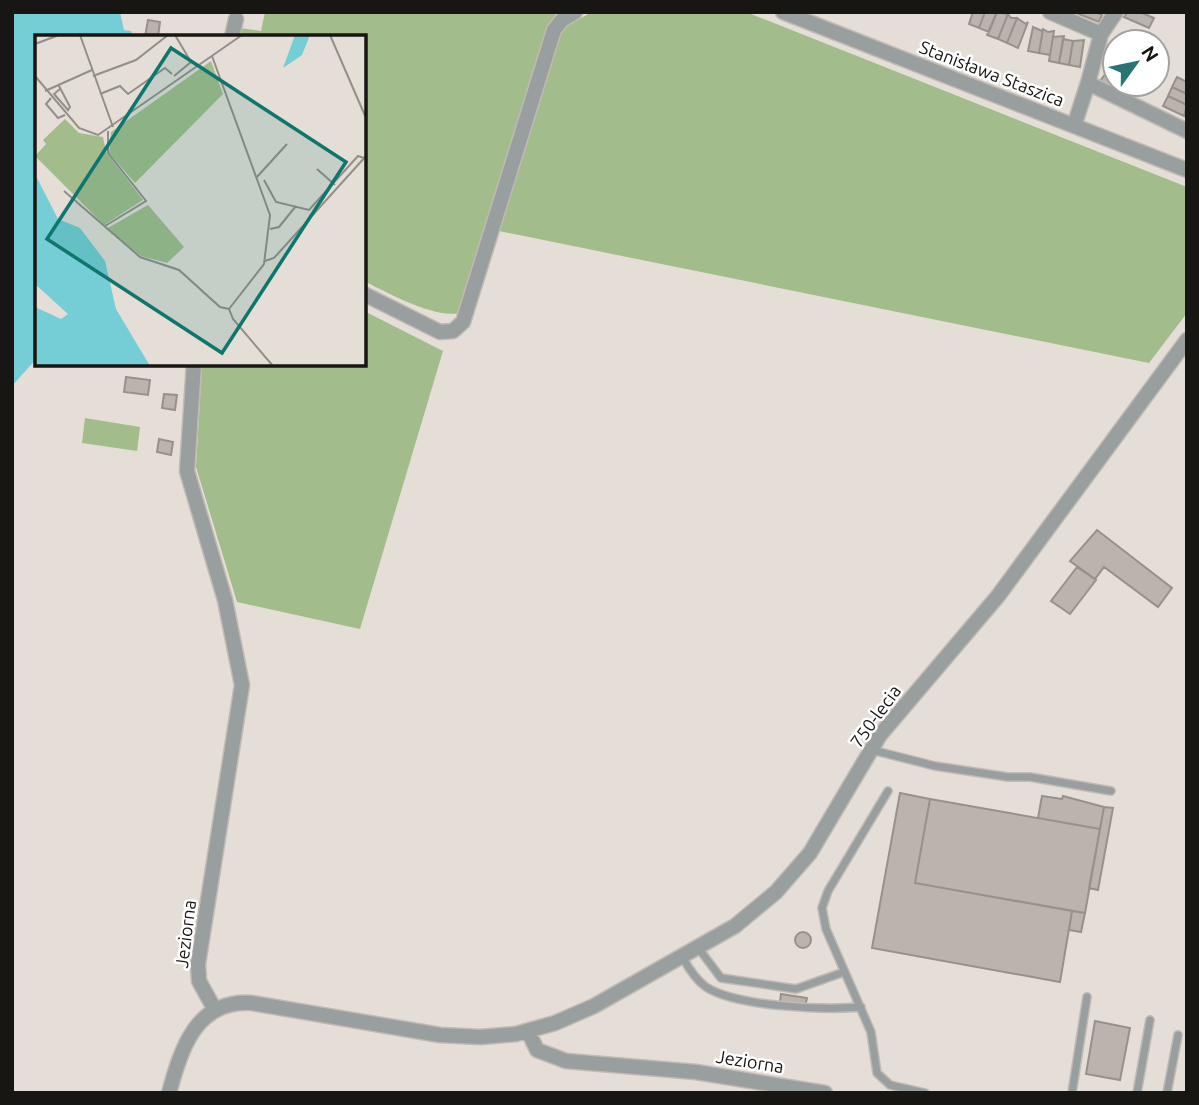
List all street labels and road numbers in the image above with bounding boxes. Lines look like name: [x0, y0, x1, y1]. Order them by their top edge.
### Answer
street label: Stanisława Staszica: [917, 36, 1067, 110]
street label: 750-lecia: [846, 681, 904, 751]
street label: Jeziorna: [171, 899, 199, 969]
street label: Jeziorna: [715, 1046, 785, 1076]

